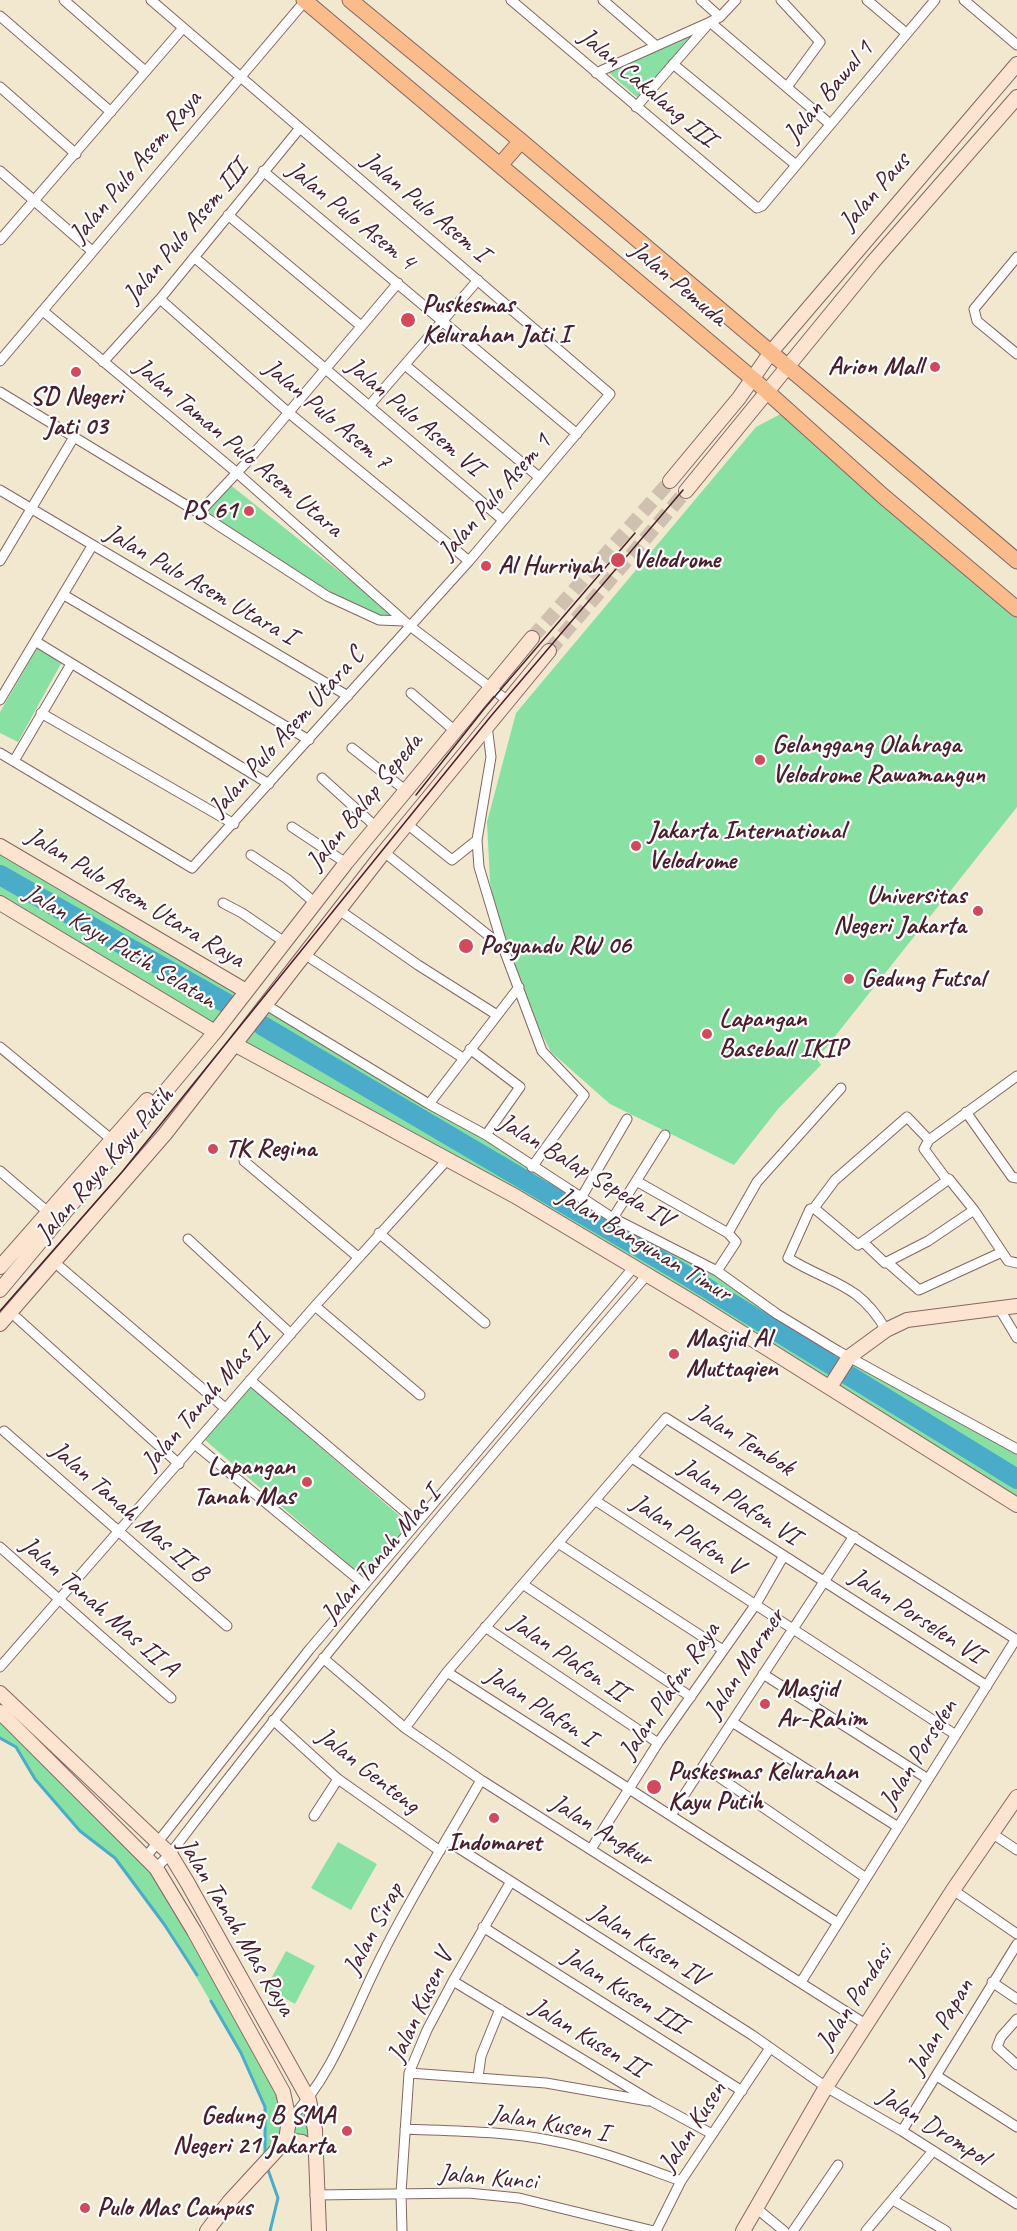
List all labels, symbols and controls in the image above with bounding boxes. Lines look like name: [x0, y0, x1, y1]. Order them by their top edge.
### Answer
street label: Jalan Cakalang III: [572, 22, 722, 154]
street label: Jalan Bawal 1: [778, 35, 880, 149]
street label: Jalan Pulo Asem Raya: [63, 85, 209, 249]
street label: Jalan Pulo Asem I: [355, 145, 495, 269]
street label: Jalan Paus: [833, 147, 917, 237]
street label: Jalan Pulo Asem III: [117, 154, 255, 310]
street label: Jalan Pulo Asem 4: [280, 155, 422, 277]
street label: Jalan Pemuda: [623, 234, 733, 334]
place label: Puskesmas Kelurahan Jati I: [422, 289, 570, 350]
marker: Puskesmas Kelurahan Jati I: [399, 311, 417, 329]
street label: Jalan Pulo Asem VI: [339, 351, 489, 483]
place label: Arion Mall: [828, 351, 923, 383]
street label: Jalan Taman Pulo Asem Utara: [127, 352, 349, 544]
street label: Jalan Pulo Asem 7: [257, 353, 397, 477]
marker: Arion Mall: [928, 360, 942, 374]
marker: SD Negeri Jati 03: [69, 365, 83, 379]
place label: SD Negeri Jati 03: [30, 381, 122, 442]
street label: Jalan Pulo Asem 1: [432, 428, 558, 566]
place label: PS 61: [182, 495, 237, 527]
marker: PS 61: [242, 504, 256, 518]
street label: Jalan Pulo Asem Utara I: [99, 518, 301, 652]
place label: Velodrome: [632, 544, 720, 576]
place label: Al Hurriyah: [498, 550, 603, 582]
marker: Velodrome: [609, 551, 627, 569]
marker: Al Hurriyah: [479, 559, 493, 573]
street label: Jalan Pulo Asem Utara C: [203, 641, 371, 823]
street label: Jalan Balap Sepeda: [300, 727, 430, 877]
place label: Gelanggang Olahraga Velodrome Rawamangun: [772, 729, 985, 790]
marker: Gelanggang Olahraga Velodrome Rawamangun: [753, 753, 767, 767]
place label: Jakarta International Velodrome: [648, 815, 845, 876]
street label: Jalan Pulo Asem Utara Raya: [20, 821, 250, 975]
marker: Jakarta International Velodrome: [629, 839, 643, 853]
street label: Jalan Kayu Putih Selatan: [18, 877, 222, 1017]
place label: Universitas Negeri Jakarta: [833, 880, 966, 942]
marker: Universitas Negeri Jakarta: [971, 904, 985, 918]
place label: Posyandu RW 06: [480, 930, 631, 962]
marker: Posyandu RW 06: [457, 937, 475, 955]
place label: Gedung Futsal: [861, 963, 985, 995]
marker: Gedung Futsal: [842, 972, 856, 986]
place label: Lapangan Baseball IKIP: [719, 1003, 847, 1064]
marker: Lapangan Baseball IKIP: [700, 1027, 714, 1041]
street label: Jalan Raya Kayu Putih: [29, 1081, 181, 1249]
street label: Jalan Balap Sepeda IV: [492, 1107, 678, 1235]
place label: TK Regina: [225, 1133, 316, 1165]
marker: TK Regina: [206, 1142, 220, 1156]
street label: Jalan Bangunan Timur: [551, 1181, 737, 1309]
street label: Jalan Tanah Mas II: [135, 1321, 277, 1477]
place label: Masjid Al Muttaqien: [686, 1323, 778, 1384]
marker: Masjid Al Muttaqien: [667, 1347, 681, 1361]
street label: Jalan Tembok: [686, 1396, 800, 1484]
street label: Jalan Tanah Mas II B: [44, 1435, 214, 1589]
place label: Lapangan Tanah Mas: [193, 1451, 295, 1512]
street label: Jalan Plafon VI: [673, 1451, 805, 1553]
marker: Lapangan Tanah Mas: [300, 1475, 314, 1489]
street label: Jalan Tanah Mas I: [315, 1480, 447, 1630]
street label: Jalan Plafon V: [625, 1487, 749, 1583]
street label: Jalan Tanah Mas II A: [14, 1530, 184, 1684]
street label: Jalan Porselen VI: [843, 1561, 989, 1671]
street label: Jalan Marmer: [698, 1603, 792, 1725]
street label: Jalan Plafon II: [503, 1607, 633, 1709]
street label: Jalan Plafon Raya: [613, 1617, 727, 1765]
street label: Jalan Plafon I: [479, 1660, 601, 1754]
place label: Masjid Ar-Rahim: [777, 1673, 867, 1734]
street label: Jalan Porselen: [873, 1693, 965, 1815]
marker: Masjid Ar-Rahim: [758, 1697, 772, 1711]
street label: Jalan Genteng: [310, 1721, 426, 1821]
place label: Puskesmas Kelurahan Kayu Putih: [668, 1756, 858, 1817]
marker: Puskesmas Kelurahan Kayu Putih: [645, 1778, 663, 1796]
street label: Jalan Angkur: [544, 1788, 658, 1874]
marker: Indomaret: [487, 1811, 501, 1825]
place label: Indomaret: [447, 1827, 541, 1859]
street label: Jalan Tanah Mas Raya: [171, 1832, 301, 2022]
street label: Jalan Sirap: [337, 1878, 411, 1980]
street label: Jalan Kusen IV: [584, 1897, 712, 1993]
street label: Jalan Pondasi: [810, 1940, 900, 2056]
street label: Jalan Kusen III: [556, 1941, 692, 2041]
street label: Jalan Kusen V: [381, 1945, 461, 2067]
street label: Jalan Papan: [901, 1973, 981, 2081]
street label: Jalan Kusen II: [524, 1991, 652, 2085]
street label: Jalan Kusen: [652, 2076, 734, 2178]
street label: Jalan Drompol: [872, 2081, 994, 2173]
street label: Jalan Kusen I: [488, 2098, 610, 2150]
place label: Gedung B SMA Negeri 21 Jakarta: [173, 2100, 335, 2162]
marker: Gedung B SMA Negeri 21 Jakarta: [340, 2124, 354, 2138]
street label: Jalan Kunci: [438, 2158, 538, 2198]
place label: Pulo Mas Campus: [97, 2192, 252, 2224]
marker: Pulo Mas Campus: [78, 2201, 92, 2215]

